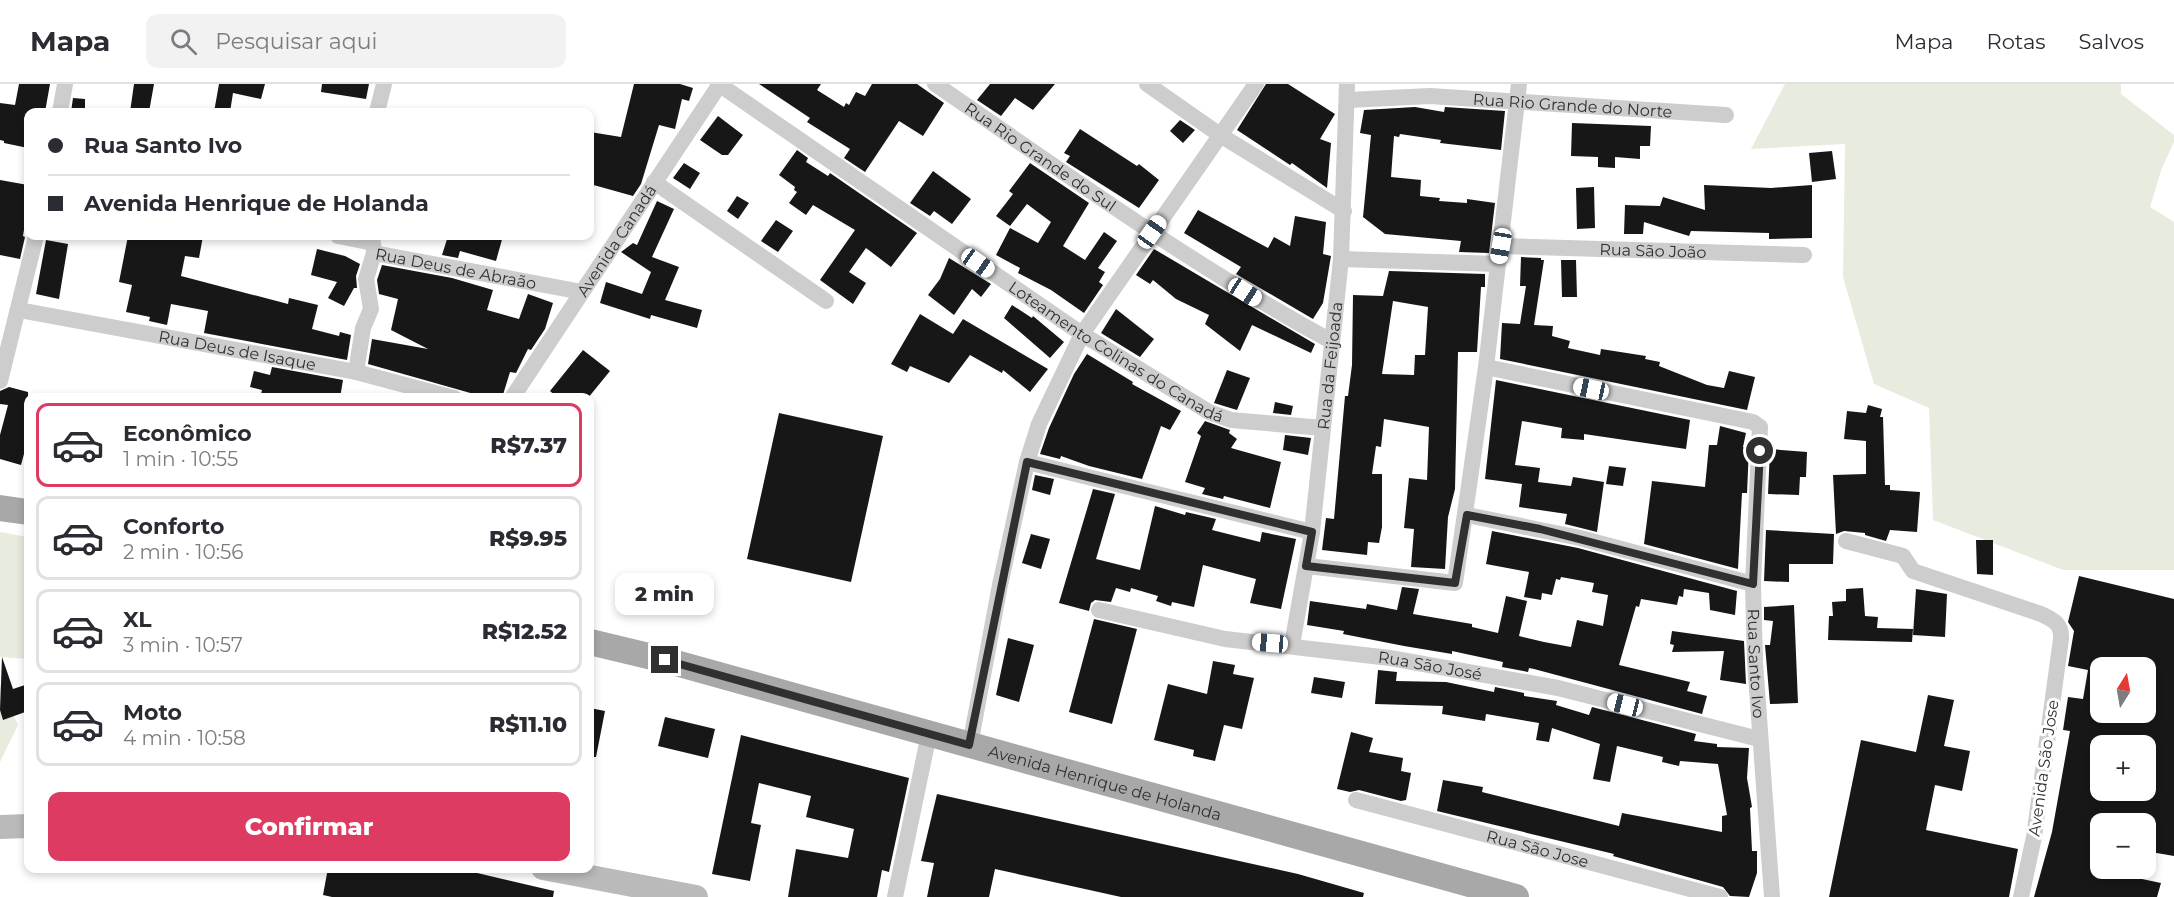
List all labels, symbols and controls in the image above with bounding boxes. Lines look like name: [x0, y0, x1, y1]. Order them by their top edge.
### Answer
search box: [146, 14, 566, 68]
text: Mapa: [30, 24, 110, 58]
icon: search: [167, 25, 200, 58]
text: Pesquisar aqui: [215, 28, 377, 55]
text: Mapa: [1894, 29, 1953, 54]
text: Rotas: [1986, 29, 2046, 54]
text: Salvos: [2079, 29, 2144, 54]
street label: Rua Rio Grande do Norte: [1472, 90, 1673, 122]
street label: Rua Rio Grande do Sul: [961, 98, 1119, 216]
text: Rua Santo Ivo: [84, 132, 242, 159]
street label: Avenida Canadá: [573, 181, 661, 300]
text: Avenida Henrique de Holanda: [84, 190, 429, 217]
car: [1134, 212, 1170, 252]
car: [1489, 227, 1513, 265]
street label: Rua São João: [1599, 240, 1707, 262]
street label: Rua Deus de Abraão: [374, 244, 538, 293]
car: [958, 245, 998, 281]
car: [1225, 275, 1265, 309]
street label: Loteamento Colinas do Canadá: [1005, 277, 1226, 427]
street label: Rua da Feijoada: [1314, 301, 1346, 431]
street label: Rua Deus de Isaque: [157, 327, 318, 374]
car: [1572, 376, 1610, 402]
icon: car: [51, 418, 105, 472]
text: Econômico: [123, 420, 252, 447]
text: R$7.37: [490, 432, 567, 459]
route start: [1746, 437, 1773, 464]
text: 1 min · 10:55: [123, 447, 238, 471]
icon: car: [51, 511, 105, 565]
text: Conforto: [123, 513, 224, 540]
text: R$9.95: [489, 525, 567, 552]
text: 2 min · 10:56: [123, 540, 243, 564]
callout: 2 min: [616, 573, 714, 615]
text: 2 min: [635, 582, 694, 606]
icon: car: [51, 604, 105, 658]
text: XL: [123, 606, 152, 633]
street label: Rua Santo Ivo: [1744, 608, 1768, 719]
text: R$12.52: [482, 618, 567, 645]
car: [1251, 632, 1289, 654]
text: 3 min · 10:57: [123, 633, 243, 657]
route end: [651, 646, 678, 673]
street label: Rua São José: [1377, 648, 1483, 684]
north arrow: [2090, 657, 2156, 723]
map controls: [2090, 657, 2156, 879]
car: [1605, 692, 1645, 718]
icon: car: [51, 697, 105, 751]
text: Moto: [123, 699, 182, 726]
street label: Avenida São Jose: [2024, 699, 2062, 838]
text: R$11.10: [489, 711, 567, 738]
text: 4 min · 10:58: [123, 726, 246, 750]
button: +: [2090, 735, 2156, 801]
street label: Avenida Henrique de Holanda: [986, 742, 1224, 825]
button: Confirmar: [48, 792, 570, 861]
button: −: [2090, 813, 2156, 879]
street label: Rua São Jose: [1484, 826, 1591, 872]

